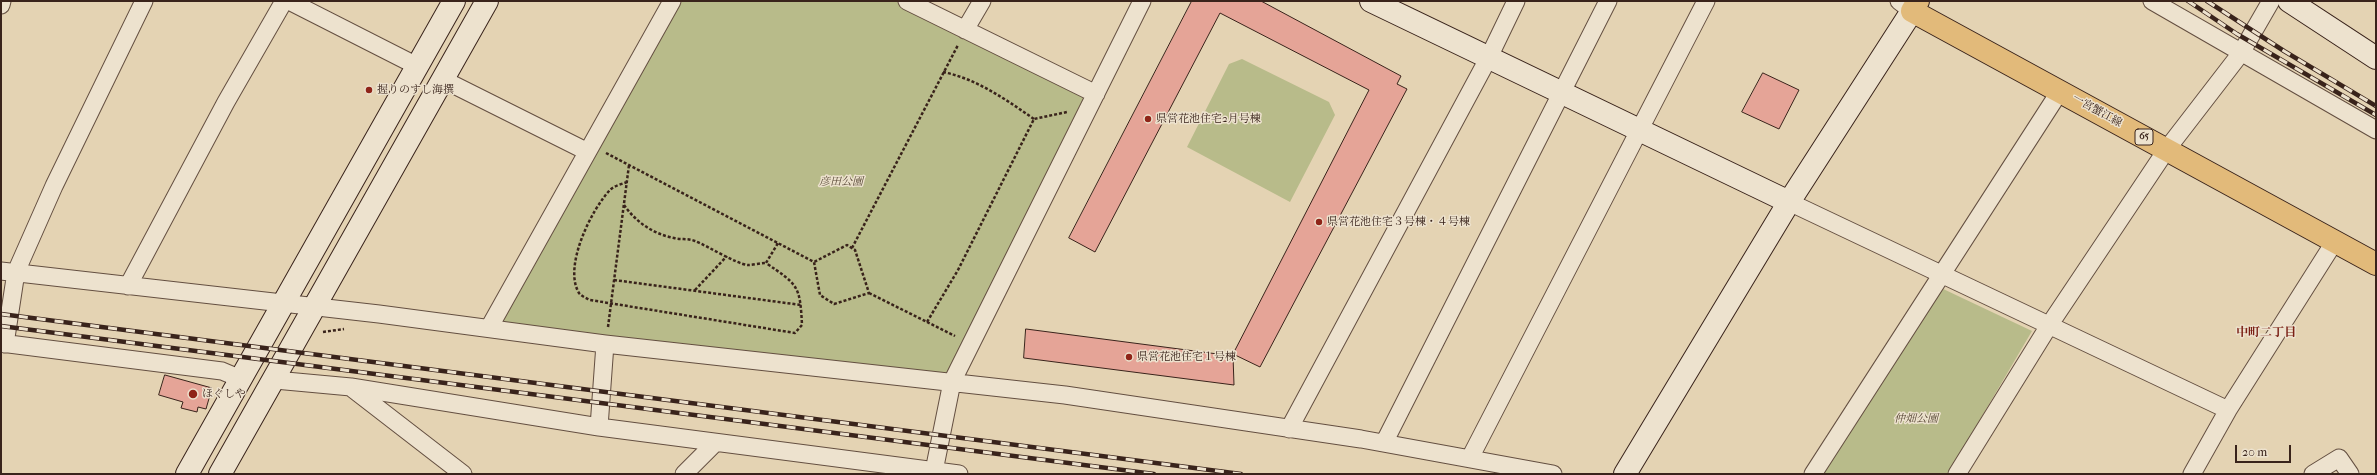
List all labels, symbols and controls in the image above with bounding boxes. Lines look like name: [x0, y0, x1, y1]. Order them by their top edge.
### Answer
place label: 握りのすし海撰: [377, 83, 454, 97]
marker: 握りのすし海撰: [364, 85, 374, 95]
street label: 一宮蟹江線: [2070, 92, 2124, 130]
place label: 県営花池住宅2月号棟: [1156, 112, 1261, 126]
marker: 県営花池住宅2月号棟: [1143, 114, 1153, 124]
road number: 65: [2135, 129, 2153, 145]
park label: 彦田公園: [819, 175, 863, 189]
place label: 県営花池住宅３号棟・４号棟: [1327, 215, 1470, 229]
marker: 県営花池住宅３号棟・４号棟: [1314, 217, 1324, 227]
district label: 中町二丁目: [2236, 326, 2296, 340]
place label: 県営花池住宅１号棟: [1137, 350, 1236, 364]
marker: 県営花池住宅１号棟: [1124, 352, 1134, 362]
place label: ほぐしや: [202, 387, 246, 401]
marker: ほぐしや: [187, 388, 199, 400]
park label: 仲畑公園: [1894, 412, 1938, 426]
scale bar: [2237, 437, 2293, 463]
text: 20 m: [2242, 445, 2267, 459]

